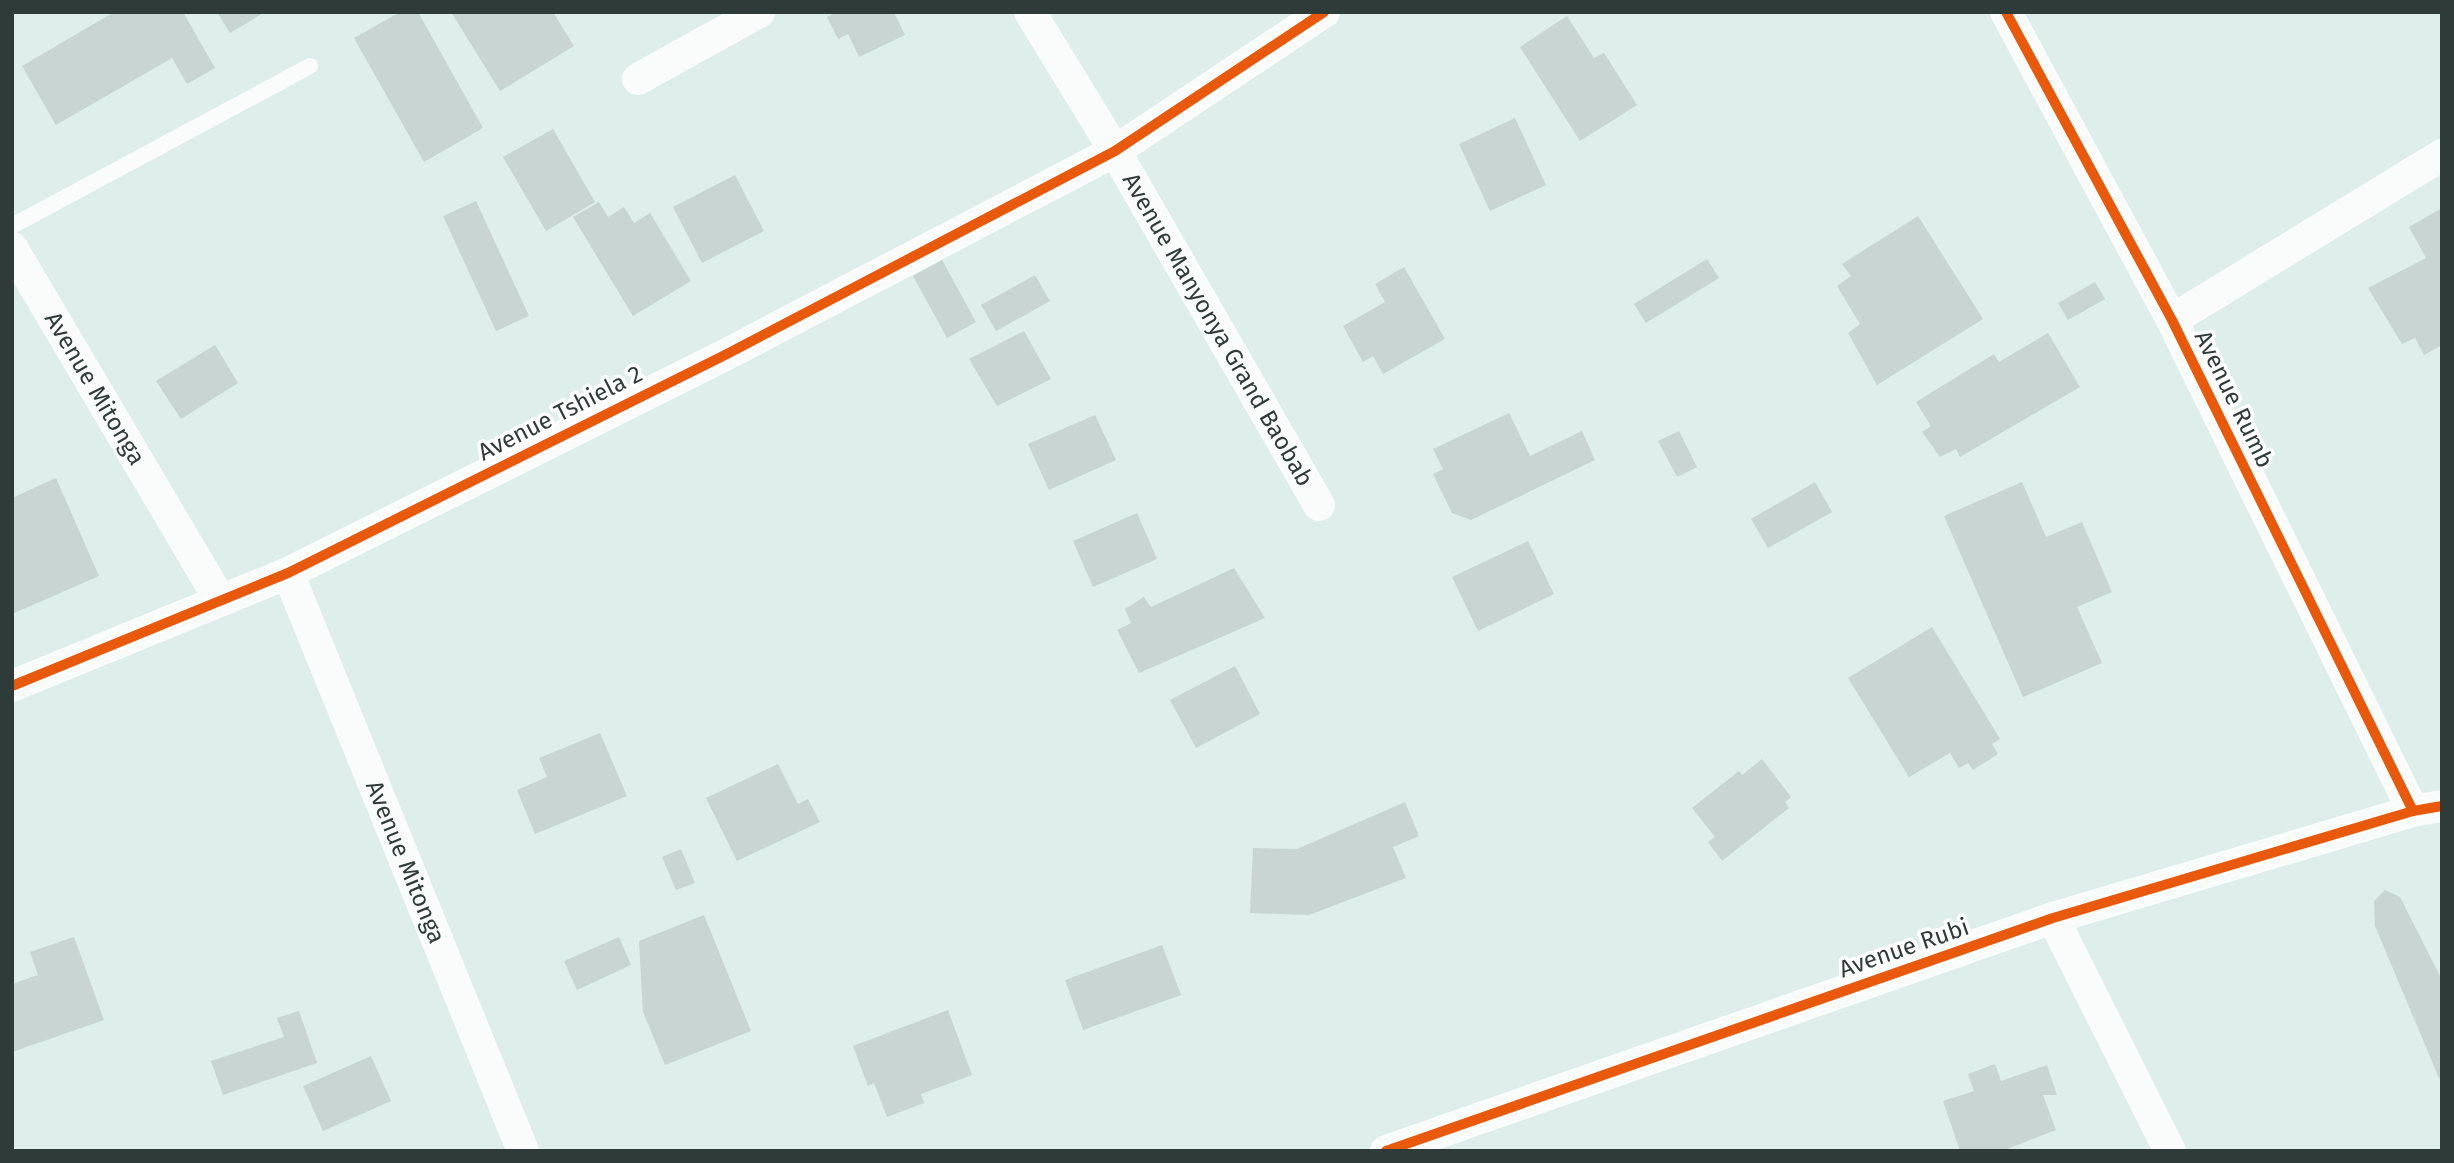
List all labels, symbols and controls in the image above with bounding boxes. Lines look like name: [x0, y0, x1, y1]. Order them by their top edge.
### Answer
street label: Avenue Manyonya Grand Baobab: [1117, 168, 1319, 491]
street label: Avenue Mitonga: [39, 307, 151, 470]
street label: Avenue Rumb: [2189, 326, 2279, 472]
street label: Avenue Tshiela 2: [473, 360, 647, 466]
street label: Avenue Mitonga: [360, 777, 451, 947]
street label: Avenue Rubi: [1835, 913, 1973, 983]

